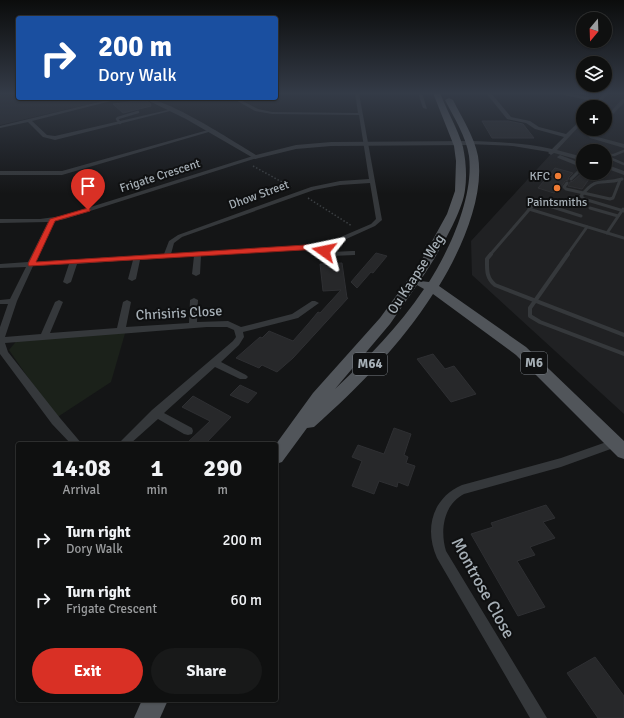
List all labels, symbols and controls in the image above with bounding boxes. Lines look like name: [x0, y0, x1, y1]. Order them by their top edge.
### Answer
north arrow: [576, 12, 612, 48]
map controls: [576, 12, 612, 180]
text: 200 m: [98, 30, 172, 64]
icon: right: [32, 32, 84, 84]
button: layers: [576, 56, 612, 92]
text: Dory Walk: [98, 64, 177, 86]
button: +: [576, 100, 612, 136]
button: −: [576, 144, 612, 180]
street label: Frigate Crescent: [118, 156, 202, 196]
pin: [71, 169, 105, 210]
place label: KFC: [529, 169, 550, 184]
marker: KFC: [553, 171, 563, 181]
icon: arrive: [77, 175, 99, 197]
street label: Dhow Street: [227, 177, 291, 213]
marker: Paintsmiths: [552, 183, 562, 193]
place label: Paintsmiths: [527, 195, 587, 210]
position arrow: [303, 230, 345, 272]
street label: Ou Kaapse Weg: [384, 231, 448, 317]
street label: Chrisiris Close: [135, 302, 223, 324]
road number: M6: [521, 352, 547, 374]
road number: M64: [353, 353, 387, 375]
text: 14:08: [52, 453, 111, 483]
text: 1: [151, 453, 163, 483]
text: 290: [203, 453, 242, 483]
text: Arrival: [63, 482, 100, 498]
text: min: [147, 482, 168, 498]
text: m: [218, 482, 228, 498]
text: Turn right: [66, 523, 131, 541]
icon: right: [32, 529, 54, 551]
text: 200 m: [222, 531, 262, 549]
street label: Montrose Close: [447, 534, 519, 642]
text: Dory Walk: [66, 541, 123, 557]
text: Turn right: [66, 583, 131, 601]
icon: right: [32, 589, 54, 611]
text: 60 m: [231, 591, 262, 609]
text: Frigate Crescent: [66, 601, 157, 617]
button: Exit: [32, 648, 143, 694]
button: Share: [151, 648, 262, 694]

